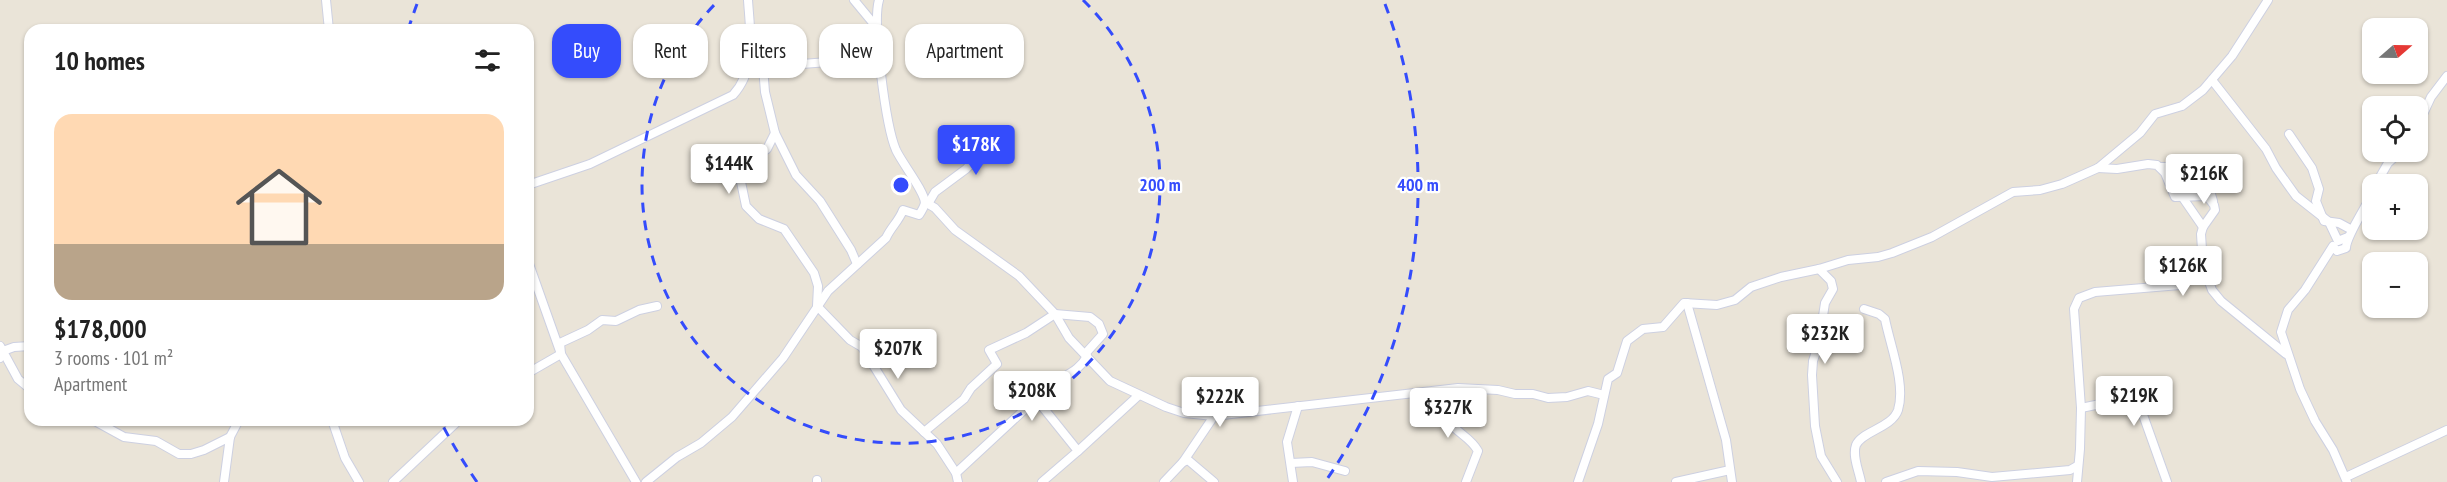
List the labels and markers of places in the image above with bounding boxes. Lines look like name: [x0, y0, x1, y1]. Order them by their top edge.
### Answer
pin: $178K: [934, 125, 1018, 176]
pin: $144K: [687, 144, 771, 195]
pin: $216K: [2162, 154, 2246, 205]
centre of rings: [891, 175, 911, 195]
pin: $126K: [2141, 246, 2225, 297]
pin: $232K: [1783, 314, 1867, 365]
pin: $207K: [856, 329, 940, 380]
pin: $208K: [990, 371, 1074, 422]
pin: $219K: [2092, 376, 2176, 427]
pin: $222K: [1178, 377, 1262, 428]
pin: $327K: [1406, 388, 1490, 439]

